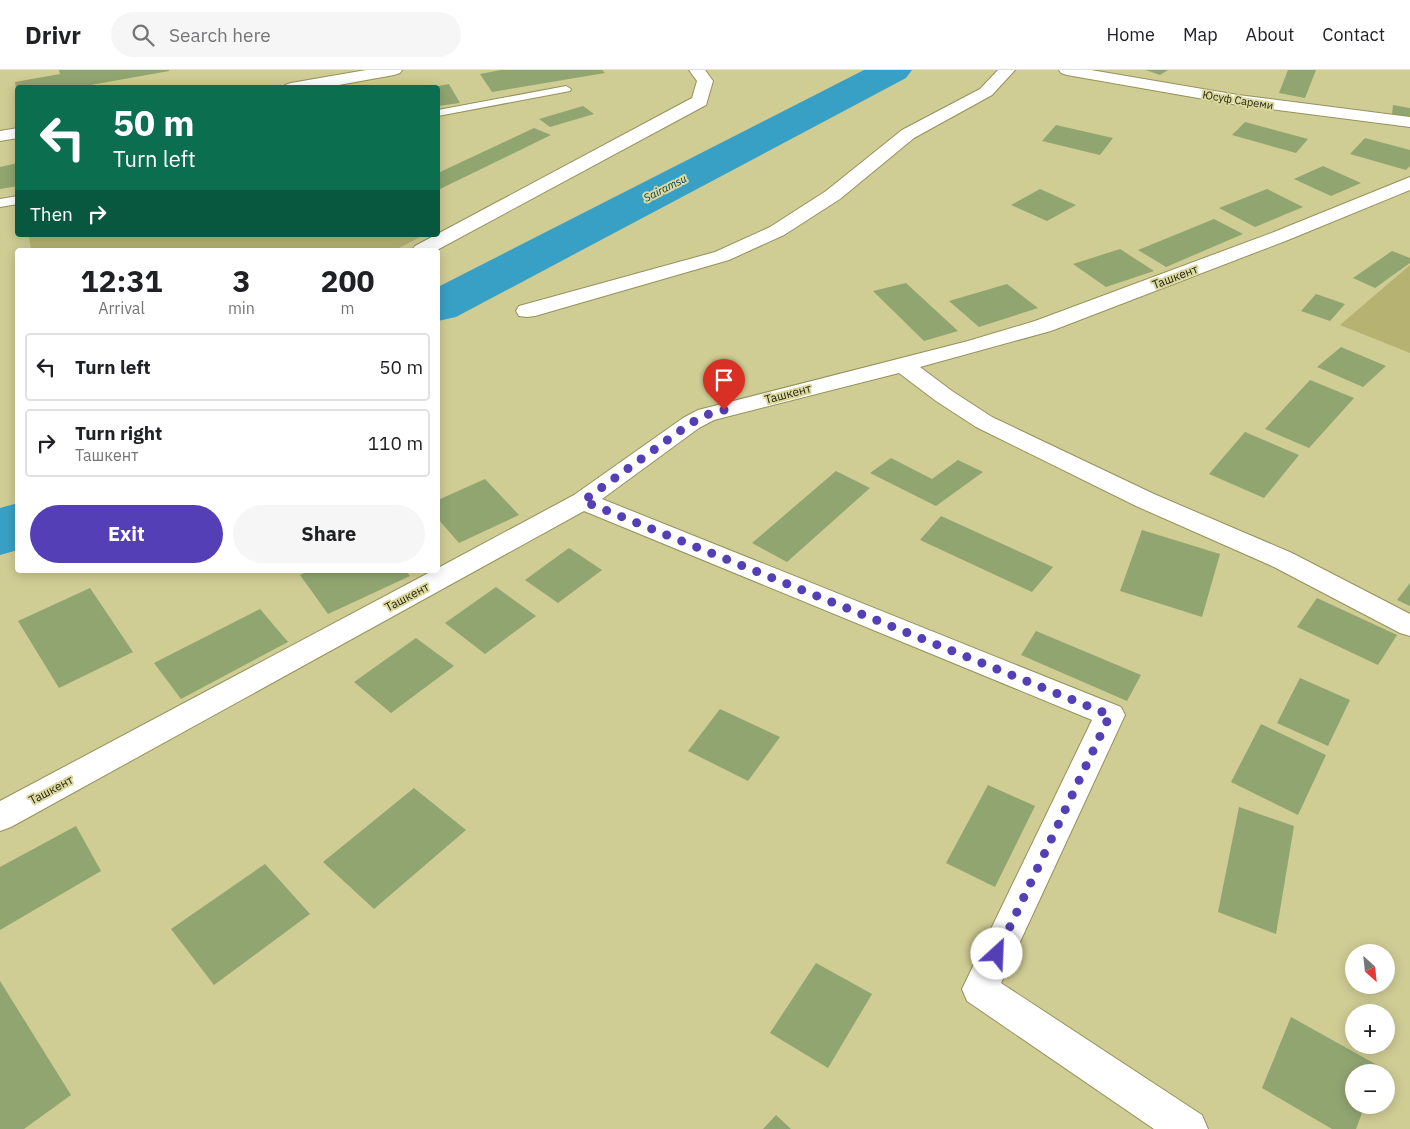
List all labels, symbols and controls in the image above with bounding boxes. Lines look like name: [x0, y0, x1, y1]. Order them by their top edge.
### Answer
search box: [111, 12, 461, 57]
text: Drivr: [25, 19, 81, 51]
icon: search: [129, 21, 157, 49]
text: Search here: [169, 23, 271, 47]
text: Home: [1107, 23, 1155, 46]
text: Map: [1183, 23, 1218, 46]
text: About: [1246, 23, 1294, 46]
text: Contact: [1322, 23, 1385, 46]
street label: Юсуф Сареми: [1202, 87, 1274, 113]
text: 50 m: [113, 100, 195, 146]
icon: left: [30, 105, 95, 170]
text: Turn left: [113, 144, 196, 173]
water label: Sairamsu: [641, 171, 689, 205]
icon: right: [83, 200, 111, 228]
text: Then: [30, 202, 73, 226]
text: 12:31: [81, 261, 162, 300]
text: 3: [232, 261, 250, 300]
text: 200: [320, 261, 374, 300]
street label: Ташкент: [1150, 261, 1200, 292]
text: Arrival: [98, 298, 145, 318]
text: min: [228, 298, 255, 318]
text: m: [340, 298, 354, 318]
icon: left: [32, 353, 60, 381]
text: Turn left: [75, 355, 151, 379]
text: 50 m: [379, 355, 423, 379]
pin: [703, 359, 745, 410]
icon: arrive: [710, 366, 738, 394]
street label: Ташкент: [763, 380, 813, 407]
text: Turn right: [75, 421, 162, 445]
icon: right: [32, 429, 60, 457]
text: 110 m: [368, 431, 423, 455]
text: Ташкент: [75, 445, 139, 465]
button: Exit: [30, 505, 223, 563]
button: Share: [233, 505, 425, 563]
street label: Ташкент: [382, 579, 432, 614]
street label: Ташкент: [26, 772, 76, 807]
position arrow: [970, 927, 1022, 979]
north arrow: [1345, 944, 1395, 994]
map controls: [1345, 944, 1395, 1114]
button: +: [1345, 1004, 1395, 1054]
button: −: [1345, 1064, 1395, 1114]

